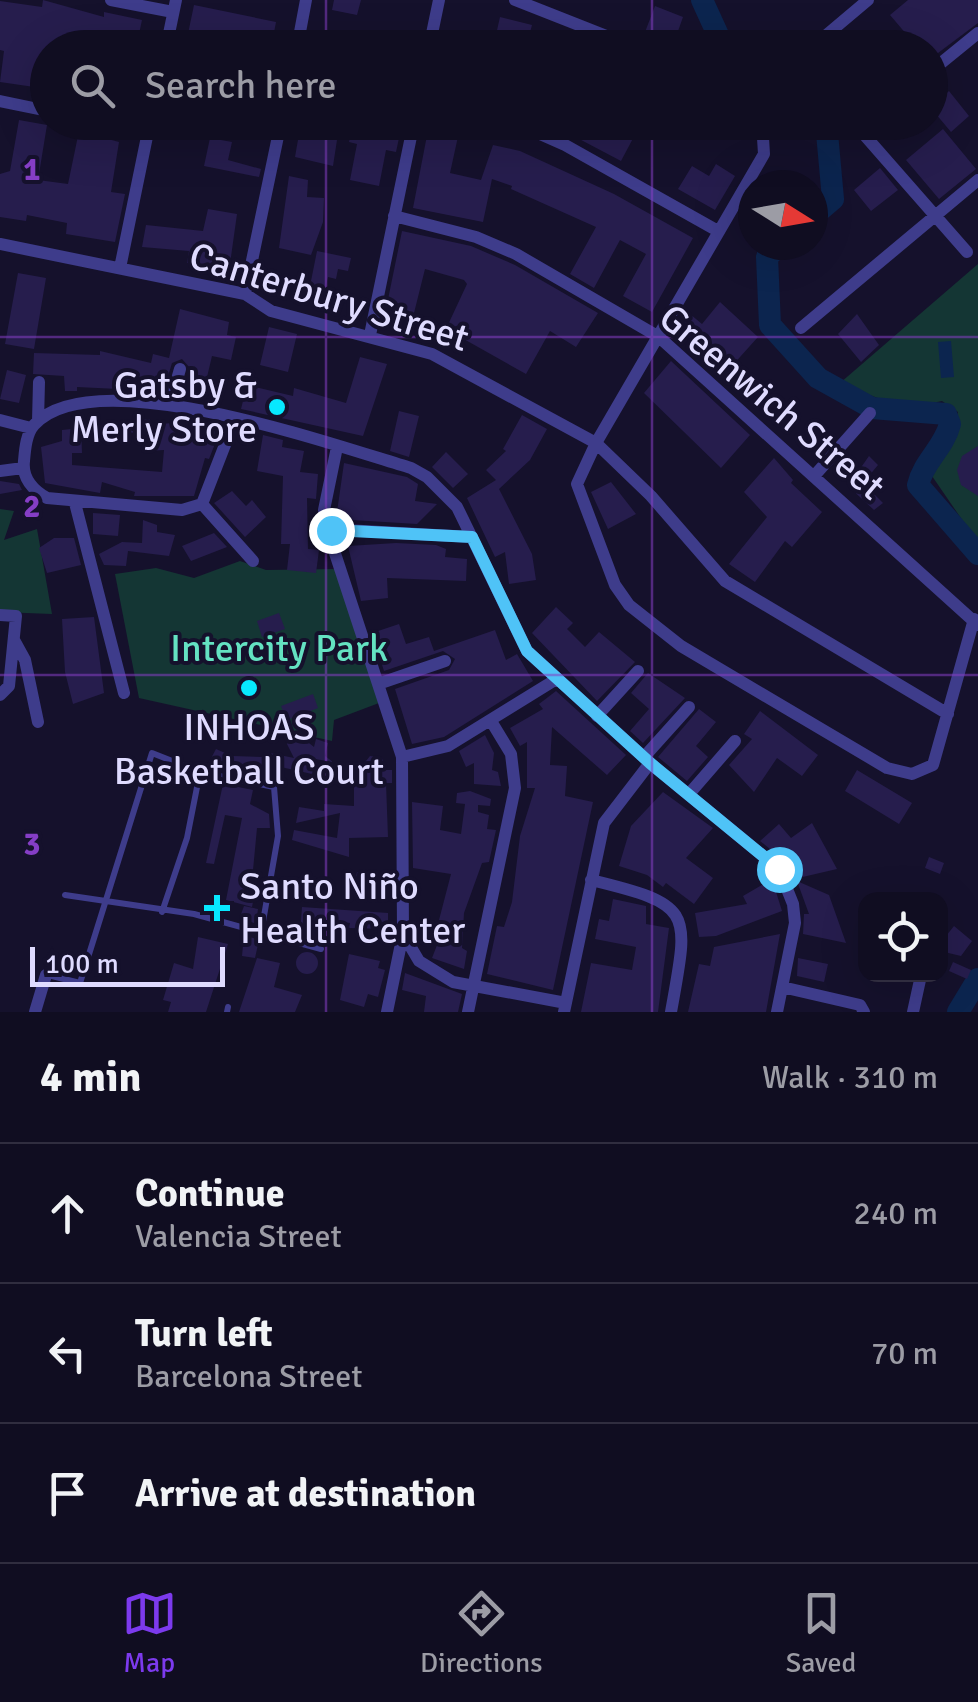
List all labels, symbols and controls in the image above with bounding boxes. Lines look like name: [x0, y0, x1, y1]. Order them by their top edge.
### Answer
search box: [30, 30, 948, 140]
icon: search: [65, 58, 120, 113]
text: Search here: [145, 62, 337, 109]
text: 1: [23, 150, 41, 189]
north arrow: [738, 170, 828, 260]
street label: Canterbury Street: [184, 232, 474, 362]
street label: Greenwich Street: [650, 294, 894, 510]
place label: Gatsby & Merly Store: [70, 362, 257, 453]
marker: Gatsby & Merly Store: [266, 396, 288, 418]
text: 2: [23, 487, 41, 526]
route end: [309, 508, 355, 554]
park label: Intercity Park: [170, 625, 388, 672]
marker: INHOAS Basketball Court: [238, 677, 260, 699]
place label: INHOAS Basketball Court: [114, 704, 384, 795]
text: 3: [23, 825, 41, 864]
route start: [757, 847, 803, 893]
place label: Santo Niño Health Center: [240, 863, 465, 954]
map controls: [858, 892, 948, 982]
button: locate: [858, 892, 948, 982]
marker: Santo Niño Health Center: [204, 895, 230, 921]
scale bar: [30, 942, 225, 986]
text: 100 m: [45, 947, 119, 981]
text: 4 min: [40, 1052, 141, 1103]
text: Walk · 310 m: [762, 1058, 938, 1097]
text: Continue: [135, 1170, 285, 1217]
icon: ahead: [40, 1186, 95, 1241]
text: 240 m: [854, 1194, 938, 1233]
text: Valencia Street: [135, 1217, 342, 1256]
text: Turn left: [135, 1310, 273, 1357]
icon: left: [40, 1326, 95, 1381]
text: 70 m: [871, 1334, 938, 1373]
text: Barcelona Street: [135, 1357, 362, 1396]
icon: arrive: [40, 1466, 95, 1521]
text: Arrive at destination: [135, 1470, 476, 1517]
tab: Map: [122, 1586, 177, 1680]
tab: Directions: [420, 1586, 542, 1680]
tab: Saved: [786, 1586, 856, 1680]

